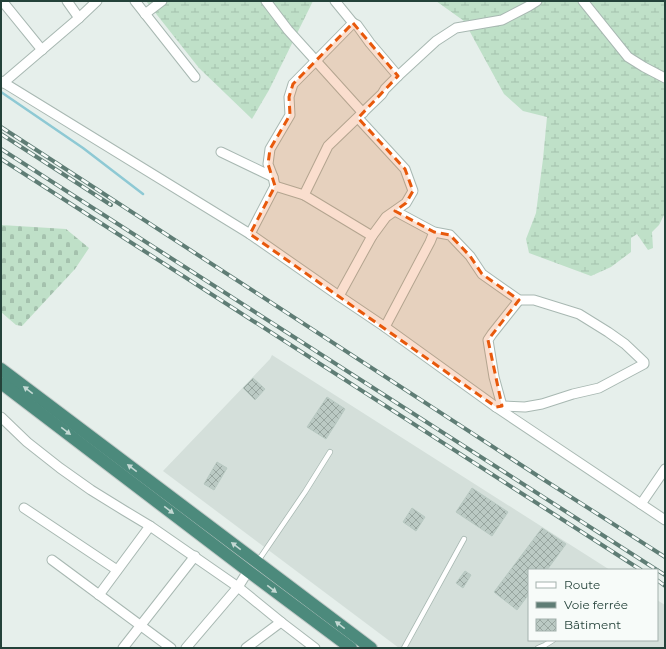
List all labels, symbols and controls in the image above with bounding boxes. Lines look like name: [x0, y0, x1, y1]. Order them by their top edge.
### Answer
one-way arrow: [23, 385, 34, 394]
one-way arrow: [60, 427, 71, 436]
one-way arrow: [127, 464, 138, 472]
one-way arrow: [163, 506, 174, 515]
one-way arrow: [230, 542, 241, 551]
legend: [528, 569, 658, 641]
text: Route: [564, 577, 600, 592]
one-way arrow: [267, 585, 278, 593]
text: Voie ferrée: [564, 597, 628, 612]
text: Bâtiment: [564, 617, 621, 632]
one-way arrow: [334, 620, 345, 629]

